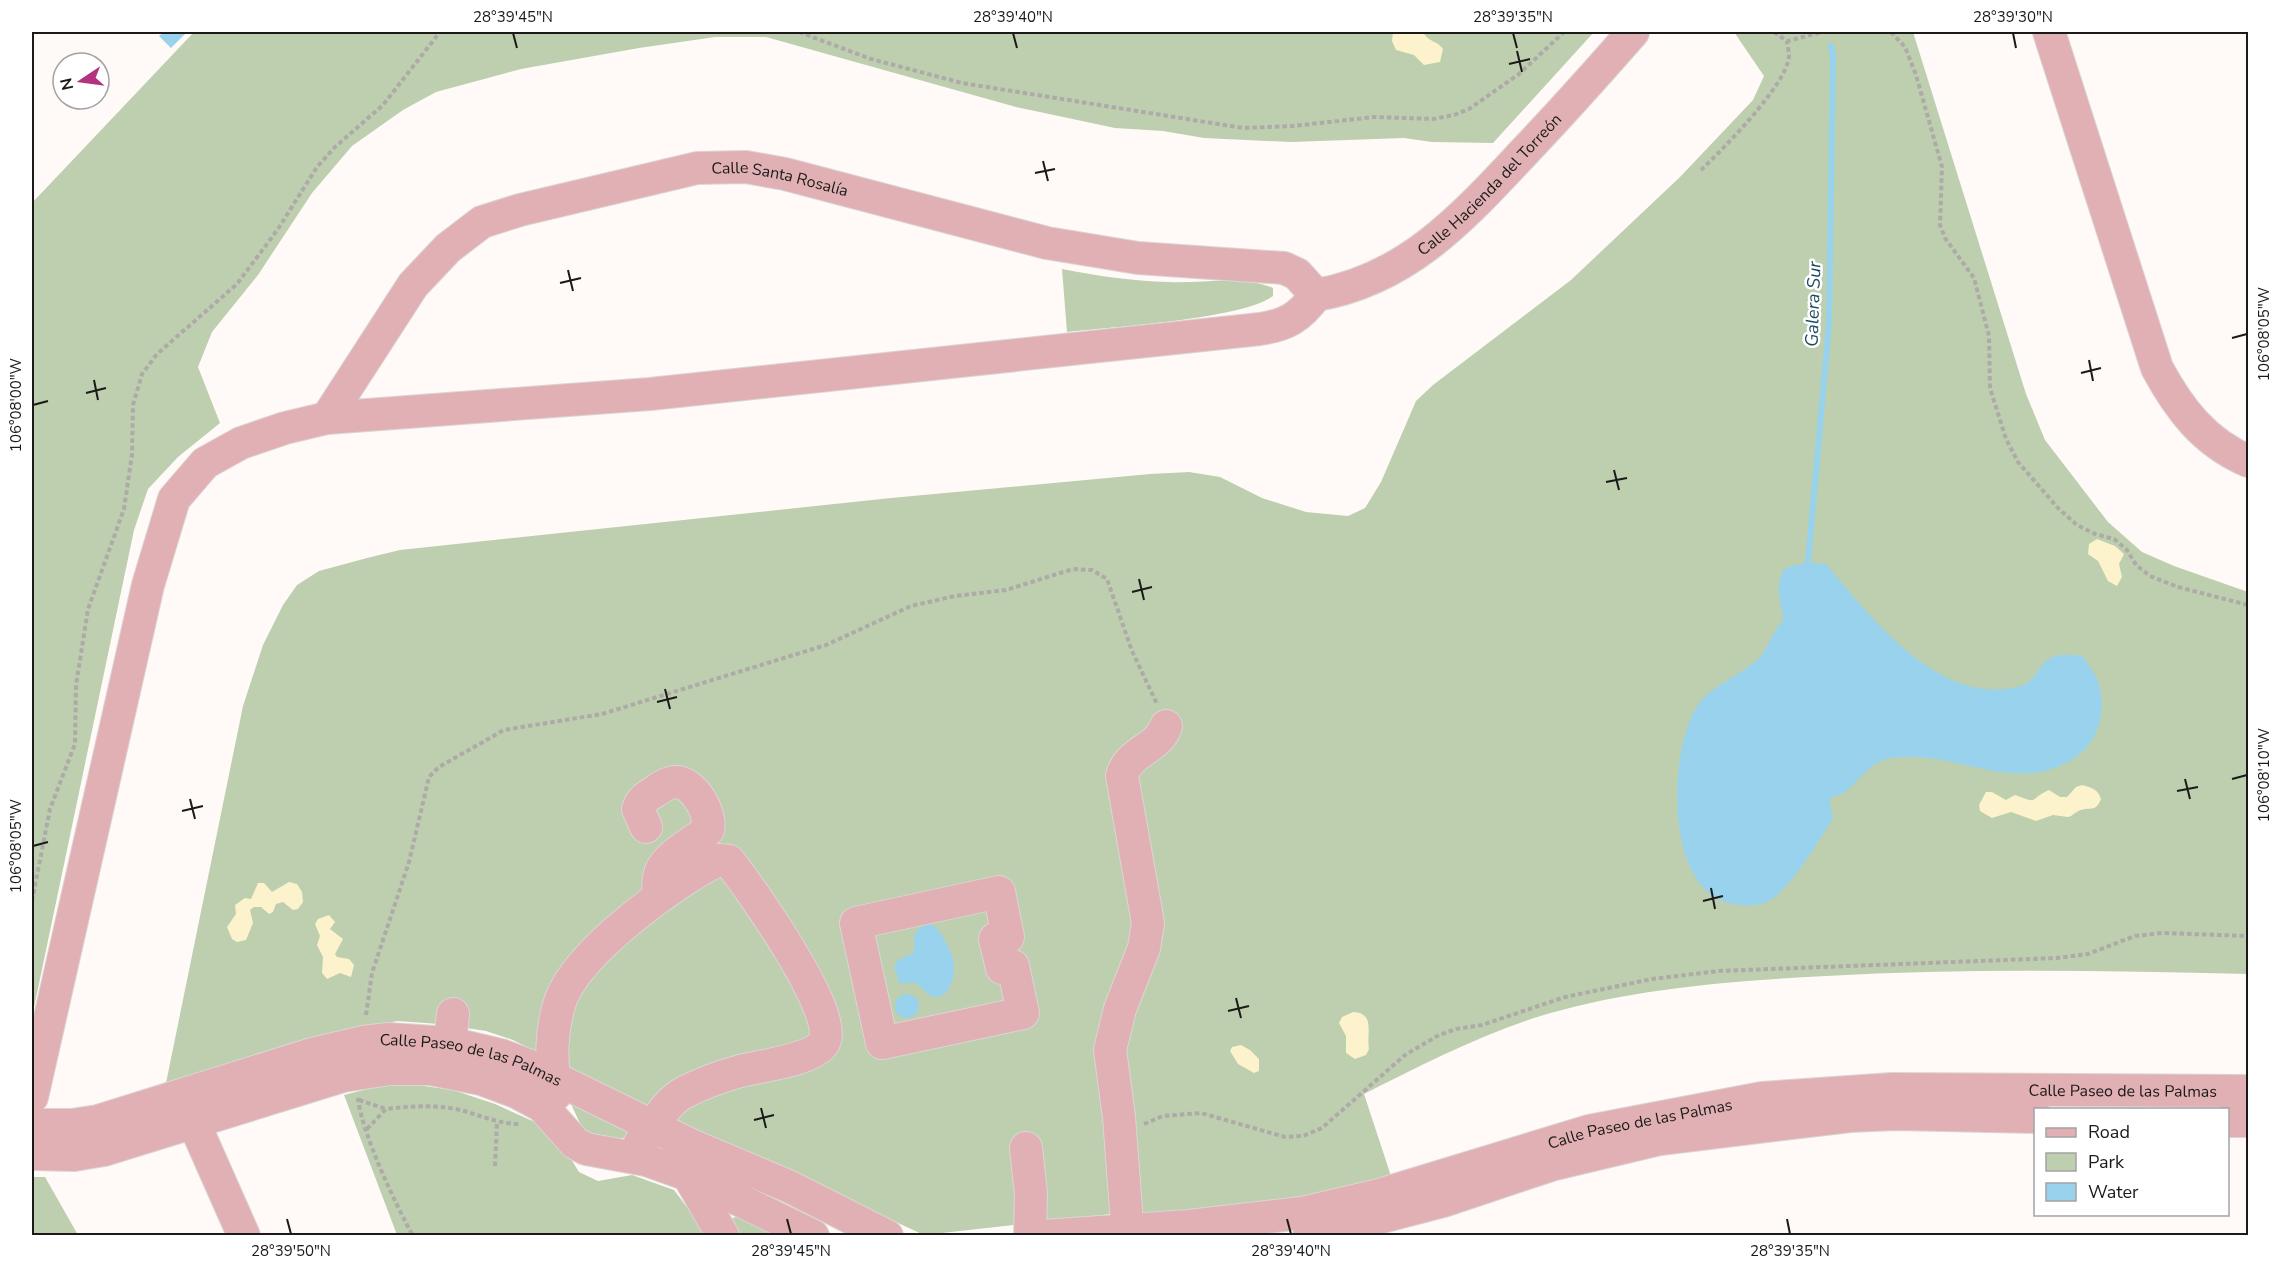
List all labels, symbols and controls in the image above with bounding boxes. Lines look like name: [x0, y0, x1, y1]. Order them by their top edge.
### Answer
text: 28°39'45"N: [473, 7, 553, 27]
text: 28°39'40"N: [973, 7, 1053, 27]
text: 28°39'35"N: [1473, 7, 1553, 27]
text: 28°39'30"N: [1973, 7, 2053, 27]
north arrow: [51, 51, 111, 111]
text: N: [55, 76, 79, 92]
street label: Calle Hacienda del Torreón: [1413, 109, 1567, 261]
street label: Calle Santa Rosalía: [711, 157, 851, 202]
water label: Galera Sur: [1800, 260, 1827, 347]
text: 106°08'05"W: [2254, 286, 2274, 381]
text: 106°08'00"W: [6, 357, 26, 452]
text: 106°08'10"W: [2254, 727, 2274, 822]
text: 106°08'05"W: [6, 798, 26, 893]
street label: Calle Paseo de las Palmas: [379, 1029, 565, 1092]
street label: Calle Paseo de las Palmas: [2029, 1080, 2217, 1103]
street label: Calle Paseo de las Palmas: [1545, 1094, 1734, 1155]
legend: [2034, 1108, 2229, 1216]
text: Road: [2088, 1120, 2130, 1144]
text: Park: [2088, 1150, 2125, 1174]
text: Water: [2088, 1180, 2139, 1204]
text: 28°39'50"N: [251, 1241, 331, 1261]
text: 28°39'45"N: [751, 1241, 831, 1261]
text: 28°39'40"N: [1251, 1241, 1331, 1261]
text: 28°39'35"N: [1750, 1241, 1830, 1261]

